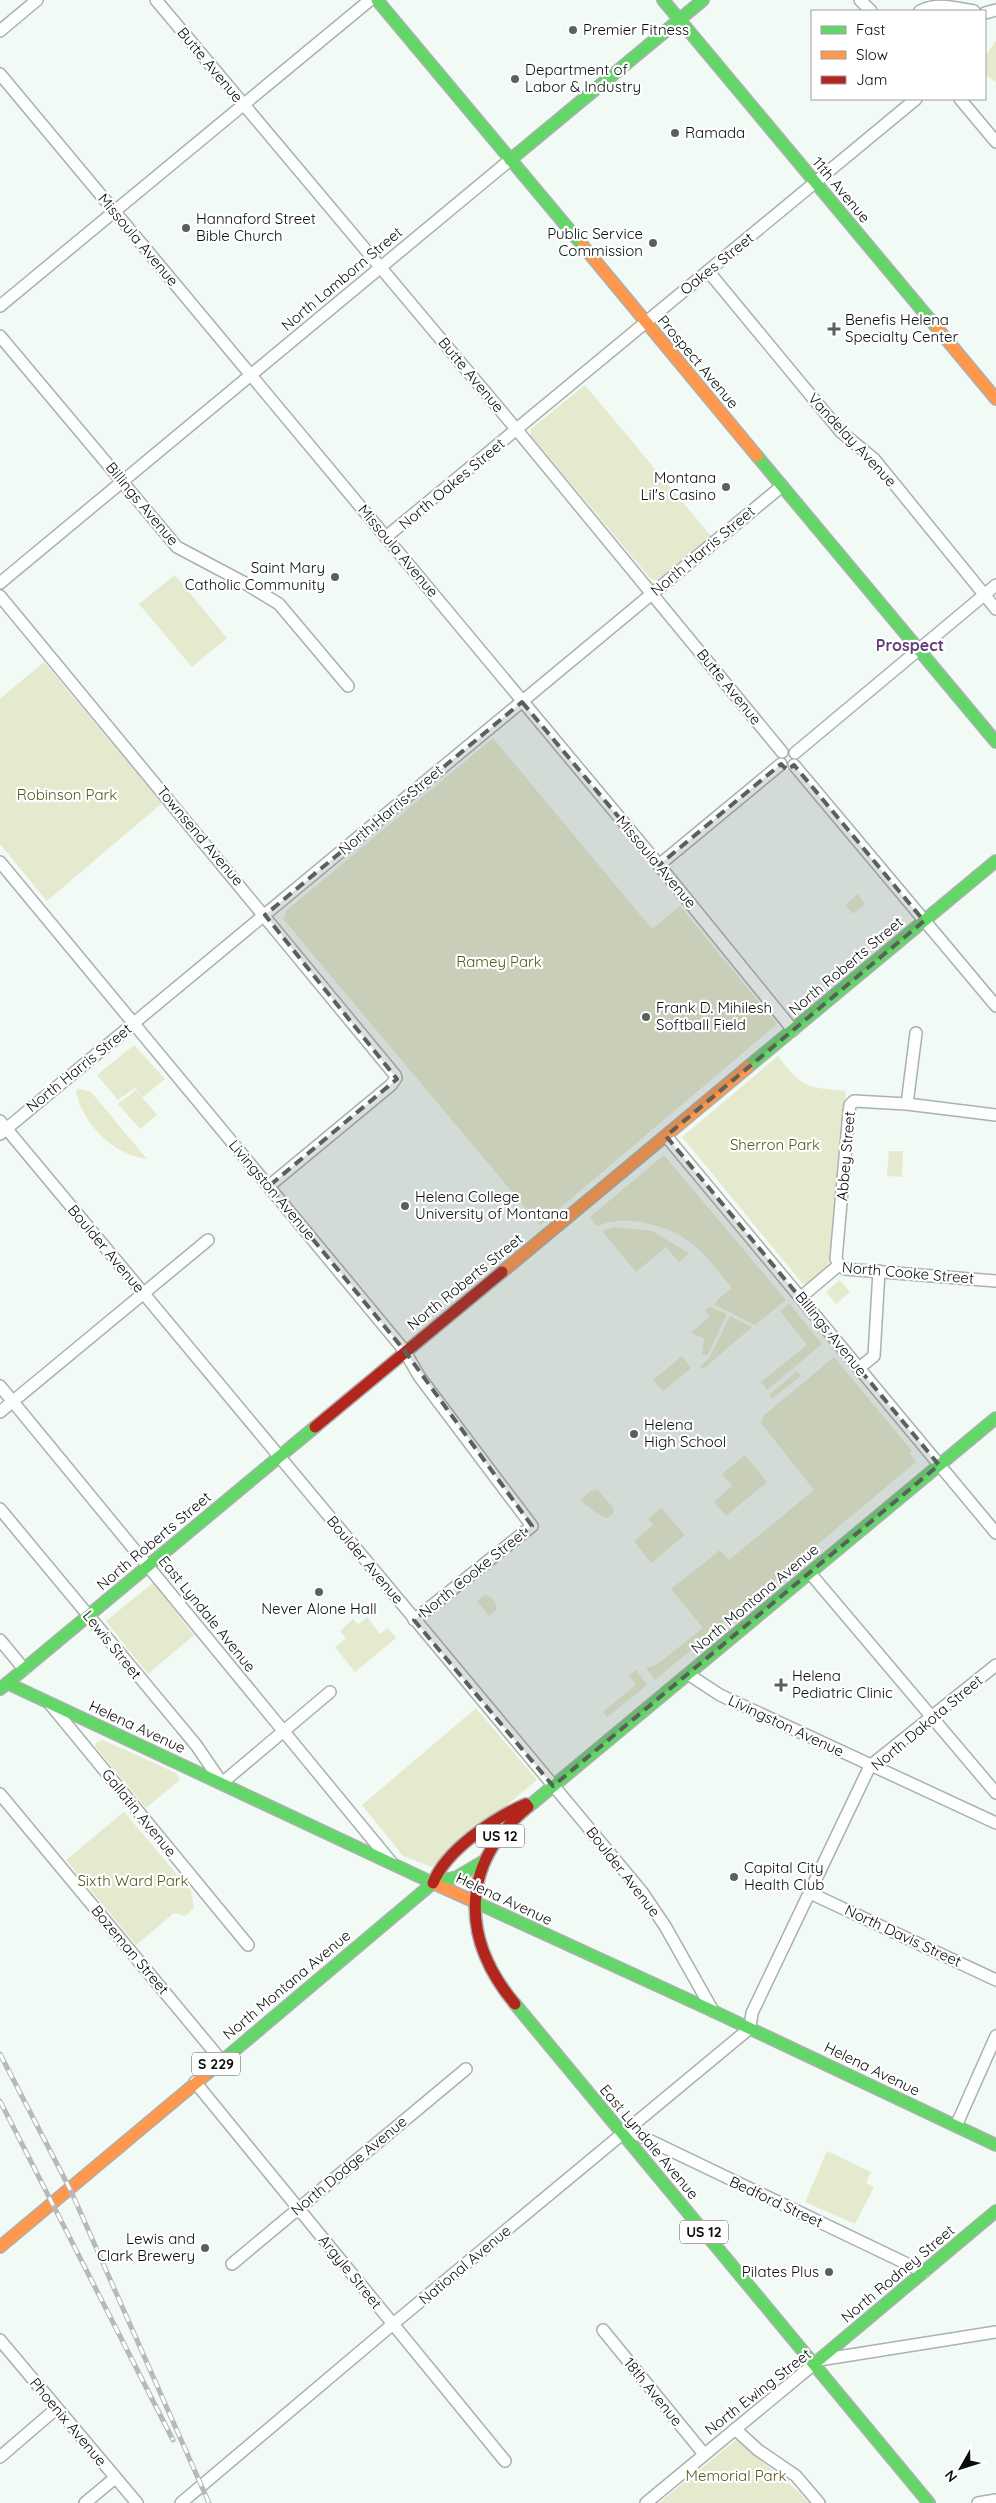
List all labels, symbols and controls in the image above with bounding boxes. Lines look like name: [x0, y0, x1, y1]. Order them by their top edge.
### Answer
legend: [811, 10, 986, 100]
place label: Premier Fitness: [583, 20, 689, 39]
text: Fast: [856, 20, 885, 39]
street label: Butte Avenue: [173, 23, 247, 106]
marker: Premier Fitness: [567, 24, 579, 36]
text: Slow: [856, 45, 888, 64]
place label: Department of Labor & Industry: [525, 60, 641, 96]
text: Jam: [856, 70, 887, 89]
marker: Department of Labor & Industry: [509, 73, 521, 85]
place label: Ramada: [685, 123, 745, 142]
marker: Ramada: [669, 127, 681, 139]
street label: 11th Avenue: [808, 153, 874, 226]
street label: Missoula Avenue: [94, 189, 183, 290]
place label: Hannaford Street Bible Church: [196, 209, 316, 245]
marker: Hannaford Street Bible Church: [180, 222, 192, 234]
street label: North Lamborn Street: [277, 223, 406, 335]
place label: Public Service Commission: [547, 224, 643, 260]
street label: Oakes Street: [676, 228, 757, 299]
marker: Public Service Commission: [647, 237, 659, 249]
place label: Benefis Helena Specialty Center: [845, 310, 959, 346]
street label: Prospect Avenue: [654, 311, 743, 412]
marker: Benefis Helena Specialty Center: [827, 322, 841, 336]
street label: Butte Avenue: [434, 333, 508, 416]
street label: Vandelay Avenue: [804, 389, 901, 491]
street label: North Oakes Street: [395, 434, 508, 533]
street label: Billings Avenue: [102, 458, 183, 549]
place label: Montana Lil's Casino: [640, 468, 716, 504]
marker: Montana Lil's Casino: [720, 481, 732, 493]
street label: Missoula Avenue: [354, 500, 443, 601]
street label: North Harris Street: [647, 501, 759, 600]
place label: Saint Mary Catholic Community: [185, 558, 325, 594]
marker: Saint Mary Catholic Community: [329, 571, 341, 583]
district label: Prospect: [876, 635, 944, 655]
street label: Butte Avenue: [693, 645, 766, 729]
street label: North Harris Street: [335, 760, 447, 859]
street label: Townsend Avenue: [153, 782, 248, 890]
park label: Robinson Park: [17, 785, 117, 804]
street label: Missoula Avenue: [612, 811, 701, 912]
street label: North Roberts Street: [785, 912, 907, 1019]
park label: Ramey Park: [456, 952, 542, 971]
place label: Frank D. Mihilesh Softball Field: [656, 998, 772, 1034]
marker: Frank D. Mihilesh Softball Field: [640, 1011, 652, 1023]
street label: North Harris Street: [22, 1019, 135, 1116]
street label: Abbey Street: [832, 1110, 859, 1202]
park label: Sherron Park: [730, 1135, 820, 1154]
street label: Livingston Avenue: [225, 1136, 320, 1244]
place label: Helena College University of Montana: [415, 1187, 568, 1223]
marker: Helena College University of Montana: [399, 1200, 411, 1212]
street label: Boulder Avenue: [64, 1201, 149, 1297]
street label: North Roberts Street: [403, 1229, 526, 1334]
street label: North Cooke Street: [841, 1257, 975, 1288]
street label: Billings Avenue: [791, 1288, 871, 1380]
place label: Helena High School: [644, 1415, 726, 1451]
marker: Helena High School: [628, 1428, 640, 1440]
street label: North Roberts Street: [93, 1487, 215, 1594]
street label: Boulder Avenue: [323, 1512, 408, 1608]
street label: North Cooke Street: [415, 1523, 530, 1622]
street label: North Montana Avenue: [687, 1540, 822, 1658]
street label: East Lyndale Avenue: [155, 1552, 260, 1676]
marker: Never Alone Hall: [313, 1586, 325, 1598]
place label: Never Alone Hall: [261, 1599, 377, 1618]
street label: Lewis Street: [79, 1606, 146, 1683]
place label: Helena Pediatric Clinic: [792, 1666, 893, 1702]
street label: North Dakota Street: [867, 1671, 986, 1775]
marker: Helena Pediatric Clinic: [774, 1678, 788, 1692]
street label: Livingston Avenue: [725, 1690, 847, 1761]
street label: Helena Avenue: [86, 1696, 188, 1757]
street label: Gallatin Avenue: [98, 1765, 181, 1861]
street label: Boulder Avenue: [582, 1823, 665, 1921]
road number: US 12: [476, 1824, 524, 1848]
place label: Capital City Health Club: [744, 1858, 824, 1894]
street label: Helena Avenue: [453, 1868, 555, 1929]
park label: Sixth Ward Park: [77, 1871, 189, 1890]
marker: Capital City Health Club: [728, 1871, 740, 1883]
street label: North Davis Street: [842, 1900, 965, 1971]
street label: Bozeman Street: [88, 1901, 173, 1998]
street label: North Montana Avenue: [219, 1926, 354, 2044]
street label: Helena Avenue: [821, 2037, 923, 2100]
road number: S 229: [192, 2052, 240, 2076]
street label: East Lyndale Avenue: [596, 2080, 703, 2203]
street label: North Dodge Avenue: [287, 2112, 410, 2220]
street label: Bedford Street: [726, 2172, 826, 2231]
road number: US 12: [680, 2220, 728, 2244]
street label: National Avenue: [415, 2221, 514, 2309]
street label: North Rodney Street: [837, 2221, 958, 2327]
place label: Lewis and Clark Brewery: [97, 2229, 195, 2265]
street label: Argyle Street: [315, 2231, 386, 2313]
marker: Lewis and Clark Brewery: [199, 2242, 211, 2254]
place label: Pilates Plus: [742, 2262, 819, 2281]
marker: Pilates Plus: [823, 2266, 835, 2278]
street label: North Ewing Street: [701, 2344, 815, 2439]
street label: 18th Avenue: [620, 2354, 687, 2430]
street label: Phoenix Avenue: [26, 2374, 111, 2470]
north arrow: [936, 2443, 986, 2493]
park label: Memorial Park: [686, 2466, 787, 2485]
text: N: [941, 2467, 961, 2486]

